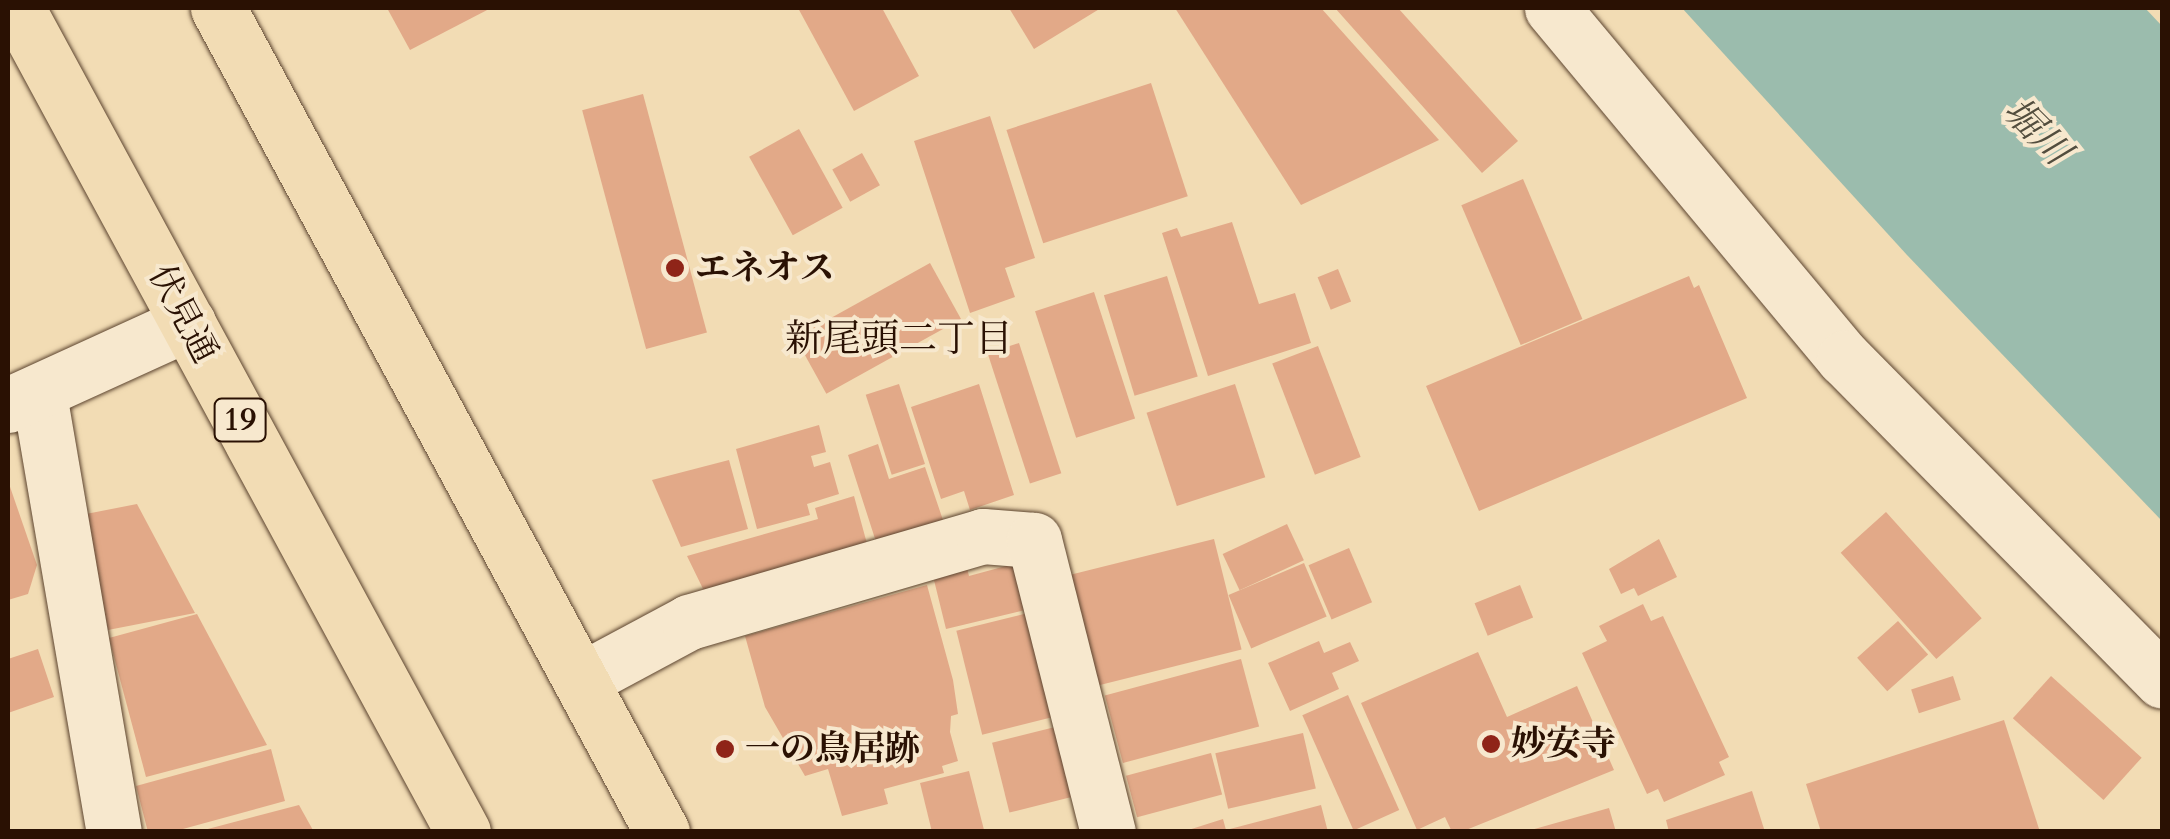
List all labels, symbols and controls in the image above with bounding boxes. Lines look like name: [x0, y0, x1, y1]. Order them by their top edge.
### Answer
water label: 堀川: [1993, 89, 2079, 175]
place label: エネオス: [695, 247, 835, 289]
marker: エネオス: [664, 257, 686, 279]
street label: 伏見通: [140, 258, 226, 370]
district label: 新尾頭二丁目: [785, 317, 1013, 363]
road number: 19: [212, 393, 268, 447]
place label: 妙安寺: [1511, 723, 1616, 765]
place label: 一の鳥居跡: [745, 728, 920, 770]
marker: 妙安寺: [1480, 733, 1502, 755]
marker: 一の鳥居跡: [714, 738, 736, 760]

